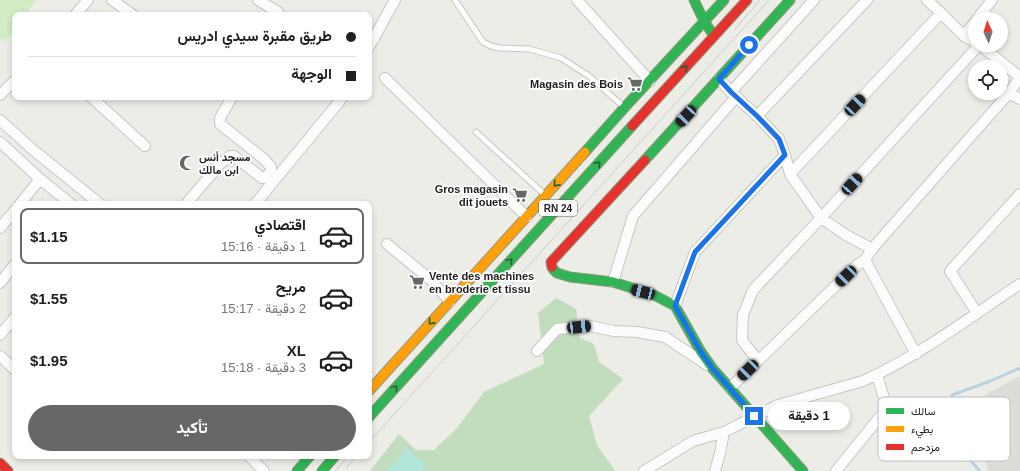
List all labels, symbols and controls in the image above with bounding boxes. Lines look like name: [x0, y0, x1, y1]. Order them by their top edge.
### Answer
north arrow: [968, 12, 1008, 52]
map controls: [968, 12, 1008, 100]
text: طريق مقبرة سيدي ادريس: [178, 27, 332, 44]
route start: [740, 36, 758, 54]
button: locate: [968, 60, 1008, 100]
text: الوجهة: [291, 65, 332, 82]
one-way arrow: [680, 65, 688, 73]
supermarket icon: Magasin des Bois: [626, 75, 644, 93]
place label: Magasin des Bois: [530, 78, 623, 90]
car: [842, 92, 868, 118]
car: [673, 103, 699, 129]
place label: مسجد أنس ابن مالك: [199, 151, 251, 177]
mosque icon: مسجد أنس ابن مالك: [178, 154, 196, 172]
one-way arrow: [593, 162, 600, 169]
car: [840, 171, 864, 197]
one-way arrow: [554, 179, 561, 187]
place label: Gros magasin dit jouets: [435, 183, 508, 208]
supermarket icon: Gros magasin dit jouets: [511, 186, 529, 204]
road number: RN 24: [539, 200, 577, 216]
text: اقتصادي: [254, 216, 306, 233]
icon: car: [318, 218, 354, 254]
text: $1.15: [30, 228, 68, 245]
text: 1 دقيقة · 15:16: [221, 239, 306, 254]
one-way arrow: [505, 258, 512, 265]
car: [833, 263, 859, 289]
place label: Vente des machines en broderie et tissu: [429, 270, 534, 295]
supermarket icon: Vente des machines en broderie et tissu: [408, 273, 426, 291]
text: مريح: [276, 278, 306, 295]
icon: car: [318, 280, 354, 316]
car: [630, 283, 656, 301]
text: $1.55: [30, 290, 68, 307]
text: 2 دقيقة · 15:17: [221, 301, 306, 316]
one-way arrow: [429, 317, 436, 325]
car: [566, 320, 592, 334]
text: XL: [287, 342, 306, 359]
icon: car: [318, 342, 354, 378]
text: $1.95: [30, 352, 68, 369]
car: [735, 357, 761, 383]
text: 3 دقيقة · 15:18: [221, 360, 306, 375]
one-way arrow: [390, 385, 397, 393]
legend: [878, 397, 1010, 461]
callout: 1 دقيقة: [768, 402, 850, 430]
button: تأكيد: [28, 405, 356, 451]
text: سالك: [911, 405, 936, 417]
route end: [745, 407, 763, 425]
text: 1 دقيقة: [788, 408, 830, 423]
text: بطيء: [911, 423, 933, 439]
text: مزدحم: [911, 441, 940, 455]

